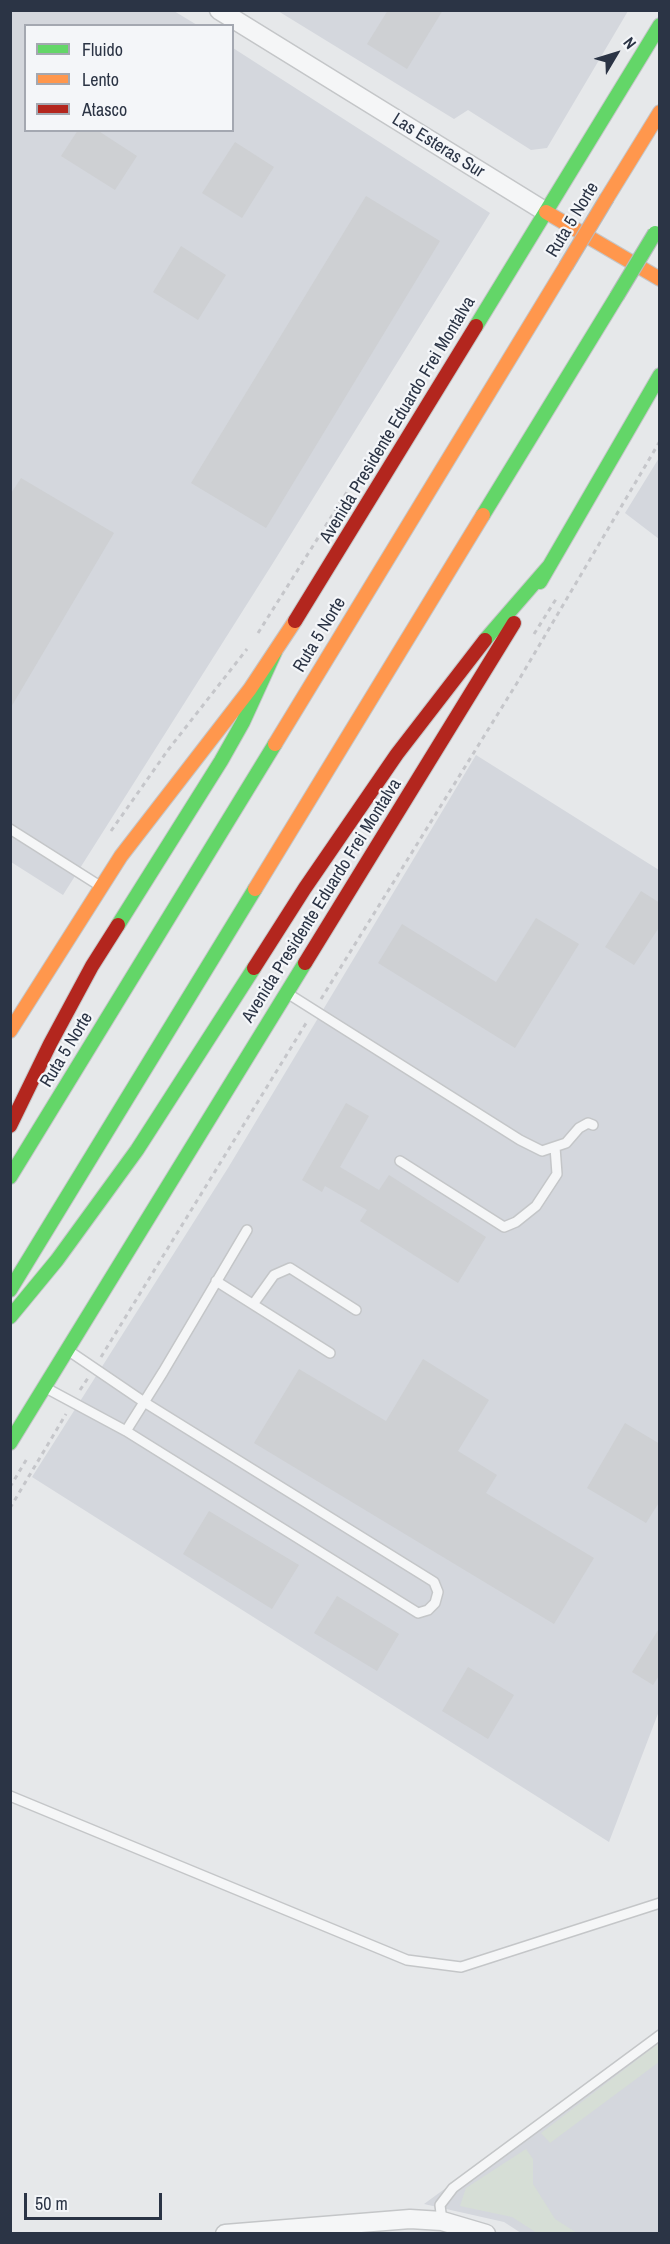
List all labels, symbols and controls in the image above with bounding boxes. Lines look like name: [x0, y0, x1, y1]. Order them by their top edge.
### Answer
legend: [24, 24, 234, 132]
north arrow: [586, 24, 646, 84]
text: N: [619, 32, 642, 53]
text: Fluido: [82, 37, 123, 62]
text: Lento: [82, 67, 119, 92]
text: Atasco: [82, 97, 127, 122]
street label: Las Esteras Sur: [388, 109, 488, 183]
street label: Ruta 5 Norte: [542, 179, 604, 261]
street label: Avenida Presidente Eduardo Frei Montalva: [316, 293, 480, 547]
street label: Ruta 5 Norte: [289, 594, 351, 676]
street label: Avenida Presidente Eduardo Frei Montalva: [238, 775, 406, 1027]
street label: Ruta 5 Norte: [36, 1009, 98, 1091]
scale bar: [27, 2181, 165, 2219]
text: 50 m: [35, 2191, 68, 2216]

